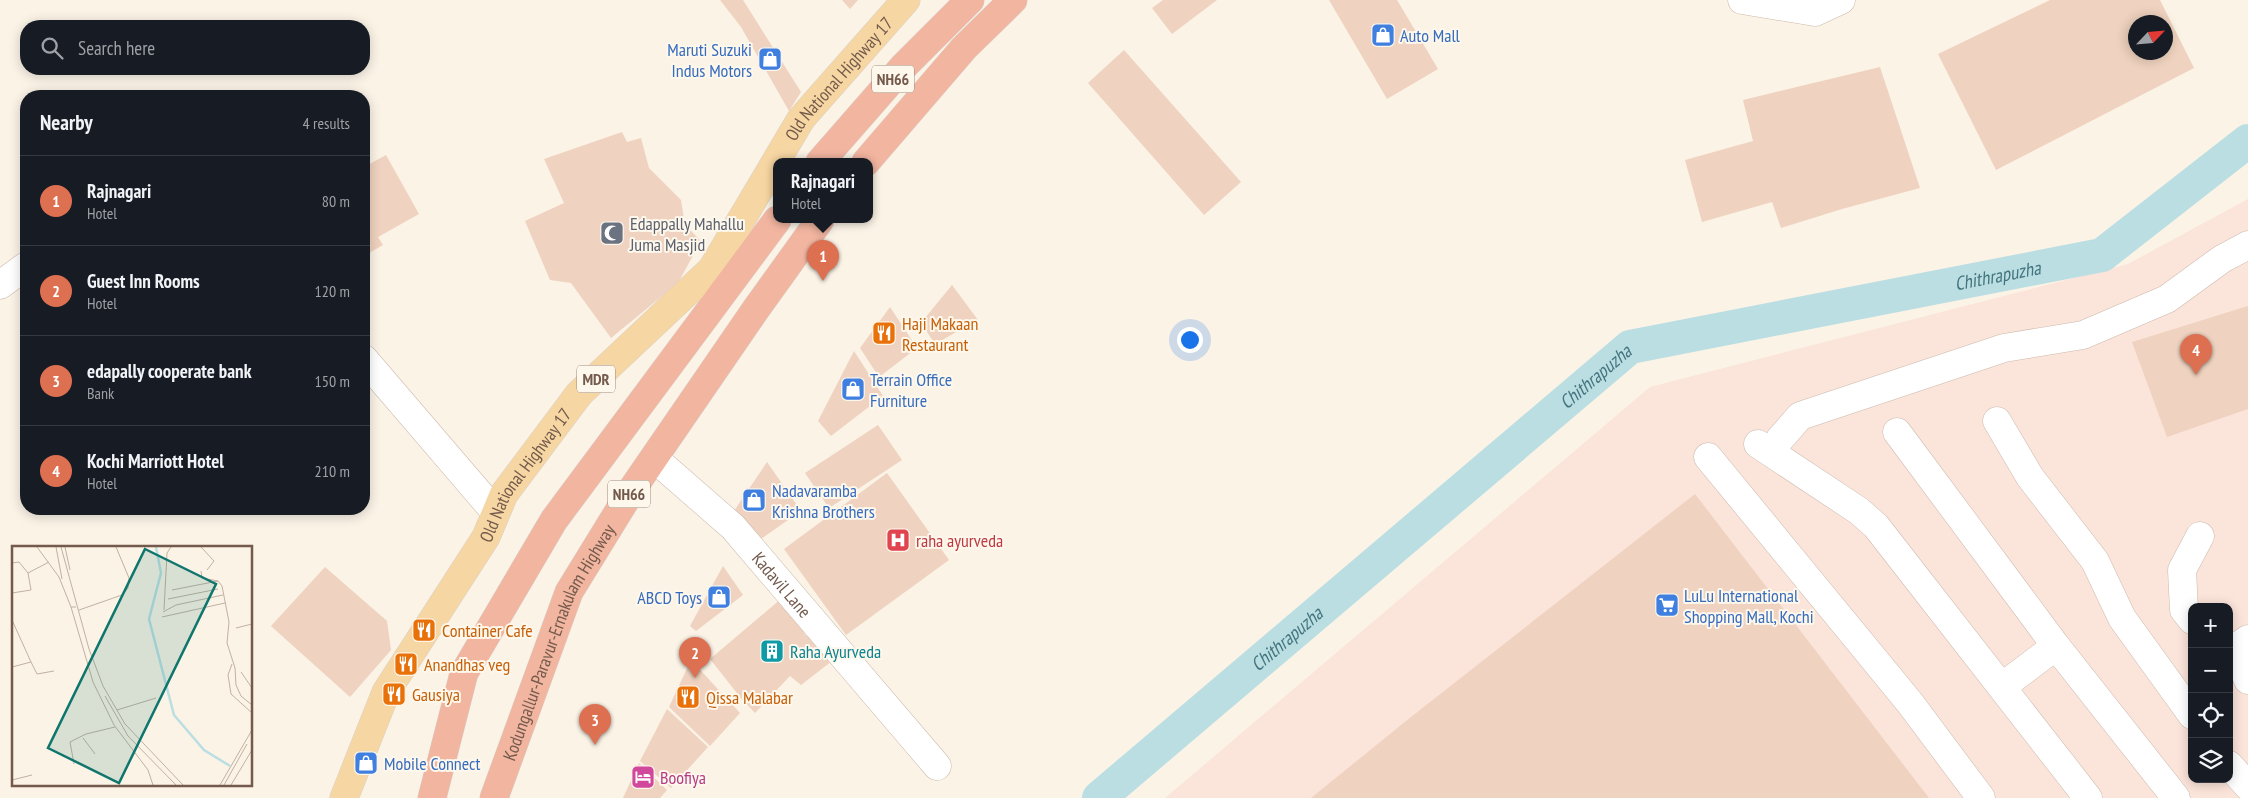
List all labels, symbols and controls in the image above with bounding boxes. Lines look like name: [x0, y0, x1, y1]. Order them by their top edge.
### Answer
street label: Old National Highway 17: [779, 12, 898, 145]
north arrow: [2128, 15, 2173, 60]
search box: [20, 20, 370, 75]
shop icon: Auto Mall: [1370, 22, 1396, 48]
place label: Auto Mall: [1400, 24, 1461, 47]
icon: search: [38, 34, 66, 62]
text: Search here: [78, 36, 155, 60]
place label: Maruti Suzuki Indus Motors: [667, 38, 752, 82]
shop icon: Maruti Suzuki Indus Motors: [757, 46, 783, 72]
road number: NH66: [872, 66, 914, 92]
text: Nearby: [40, 109, 93, 136]
text: 4 results: [303, 113, 350, 133]
popup: [773, 158, 873, 223]
text: Rajnagari: [791, 169, 855, 193]
text: Rajnagari: [87, 179, 151, 203]
text: 1: [52, 191, 60, 211]
text: 80 m: [322, 191, 350, 211]
text: Hotel: [791, 193, 821, 213]
text: Hotel: [87, 203, 117, 223]
place label: Edappally Mahallu Juma Masjid: [629, 212, 744, 256]
mosque icon: Edappally Mahallu Juma Masjid: [599, 220, 625, 246]
pin: 1: [807, 240, 839, 281]
water label: Chithrapuzha: [1952, 255, 2044, 295]
text: Guest Inn Rooms: [87, 269, 200, 293]
text: 2: [52, 281, 60, 301]
text: 120 m: [315, 281, 350, 301]
text: Hotel: [87, 293, 117, 313]
place label: Haji Makaan Restaurant: [902, 312, 978, 356]
restaurant icon: Haji Makaan Restaurant: [871, 320, 897, 346]
your location: [1177, 327, 1203, 353]
pin: 4: [2180, 334, 2212, 375]
water label: Chithrapuzha: [1554, 338, 1637, 414]
text: edapally cooperate bank: [87, 359, 251, 383]
road number: MDR: [577, 366, 615, 392]
place label: Terrain Office Furniture: [870, 368, 952, 412]
text: 3: [52, 371, 60, 391]
text: 150 m: [315, 371, 350, 391]
shop icon: Terrain Office Furniture: [840, 376, 866, 402]
text: Bank: [87, 383, 114, 403]
street label: Old National Highway 17: [474, 403, 576, 545]
text: Kochi Marriott Hotel: [87, 449, 224, 473]
text: 4: [52, 461, 60, 481]
text: 210 m: [315, 461, 350, 481]
text: Hotel: [87, 473, 117, 493]
place label: Nadavaramba Krishna Brothers: [772, 479, 875, 523]
road number: NH66: [608, 480, 650, 508]
shop icon: Nadavaramba Krishna Brothers: [741, 487, 767, 513]
street label: Kodungallur-Paravur-Ernakulam Highway: [497, 519, 620, 764]
hospital icon: raha ayurveda: [885, 527, 911, 553]
place label: raha ayurveda: [916, 529, 1003, 552]
inset map: [12, 546, 252, 786]
street label: Kadavil Lane: [748, 547, 817, 622]
shop icon: ABCD Toys: [706, 584, 732, 610]
place label: LuLu International Shopping Mall, Kochi: [1684, 584, 1814, 628]
place label: ABCD Toys: [637, 586, 702, 609]
supermarket icon: LuLu International Shopping Mall, Kochi: [1654, 592, 1680, 618]
water label: Chithrapuzha: [1246, 601, 1328, 676]
map controls: [2188, 603, 2233, 783]
button: +: [2188, 603, 2233, 648]
restaurant icon: Container Cafe: [411, 617, 437, 643]
place label: Container Cafe: [442, 619, 533, 642]
pin: 2: [679, 637, 711, 678]
building icon: Raha Ayurveda: [759, 638, 785, 664]
place label: Raha Ayurveda: [790, 640, 881, 663]
button: −: [2188, 648, 2233, 693]
restaurant icon: Anandhas veg: [393, 651, 419, 677]
place label: Anandhas veg: [424, 653, 510, 676]
restaurant icon: Gausiya: [381, 681, 407, 707]
place label: Gausiya: [412, 683, 460, 706]
restaurant icon: Qissa Malabar: [675, 684, 701, 710]
place label: Qissa Malabar: [706, 686, 793, 709]
button: locate: [2188, 693, 2233, 738]
pin: 3: [579, 704, 611, 745]
button: layers: [2188, 738, 2233, 783]
shop icon: Mobile Connect: [353, 750, 379, 776]
place label: Mobile Connect: [384, 752, 480, 775]
hotel icon: Boofiya: [630, 764, 656, 790]
place label: Boofiya: [660, 766, 706, 789]

